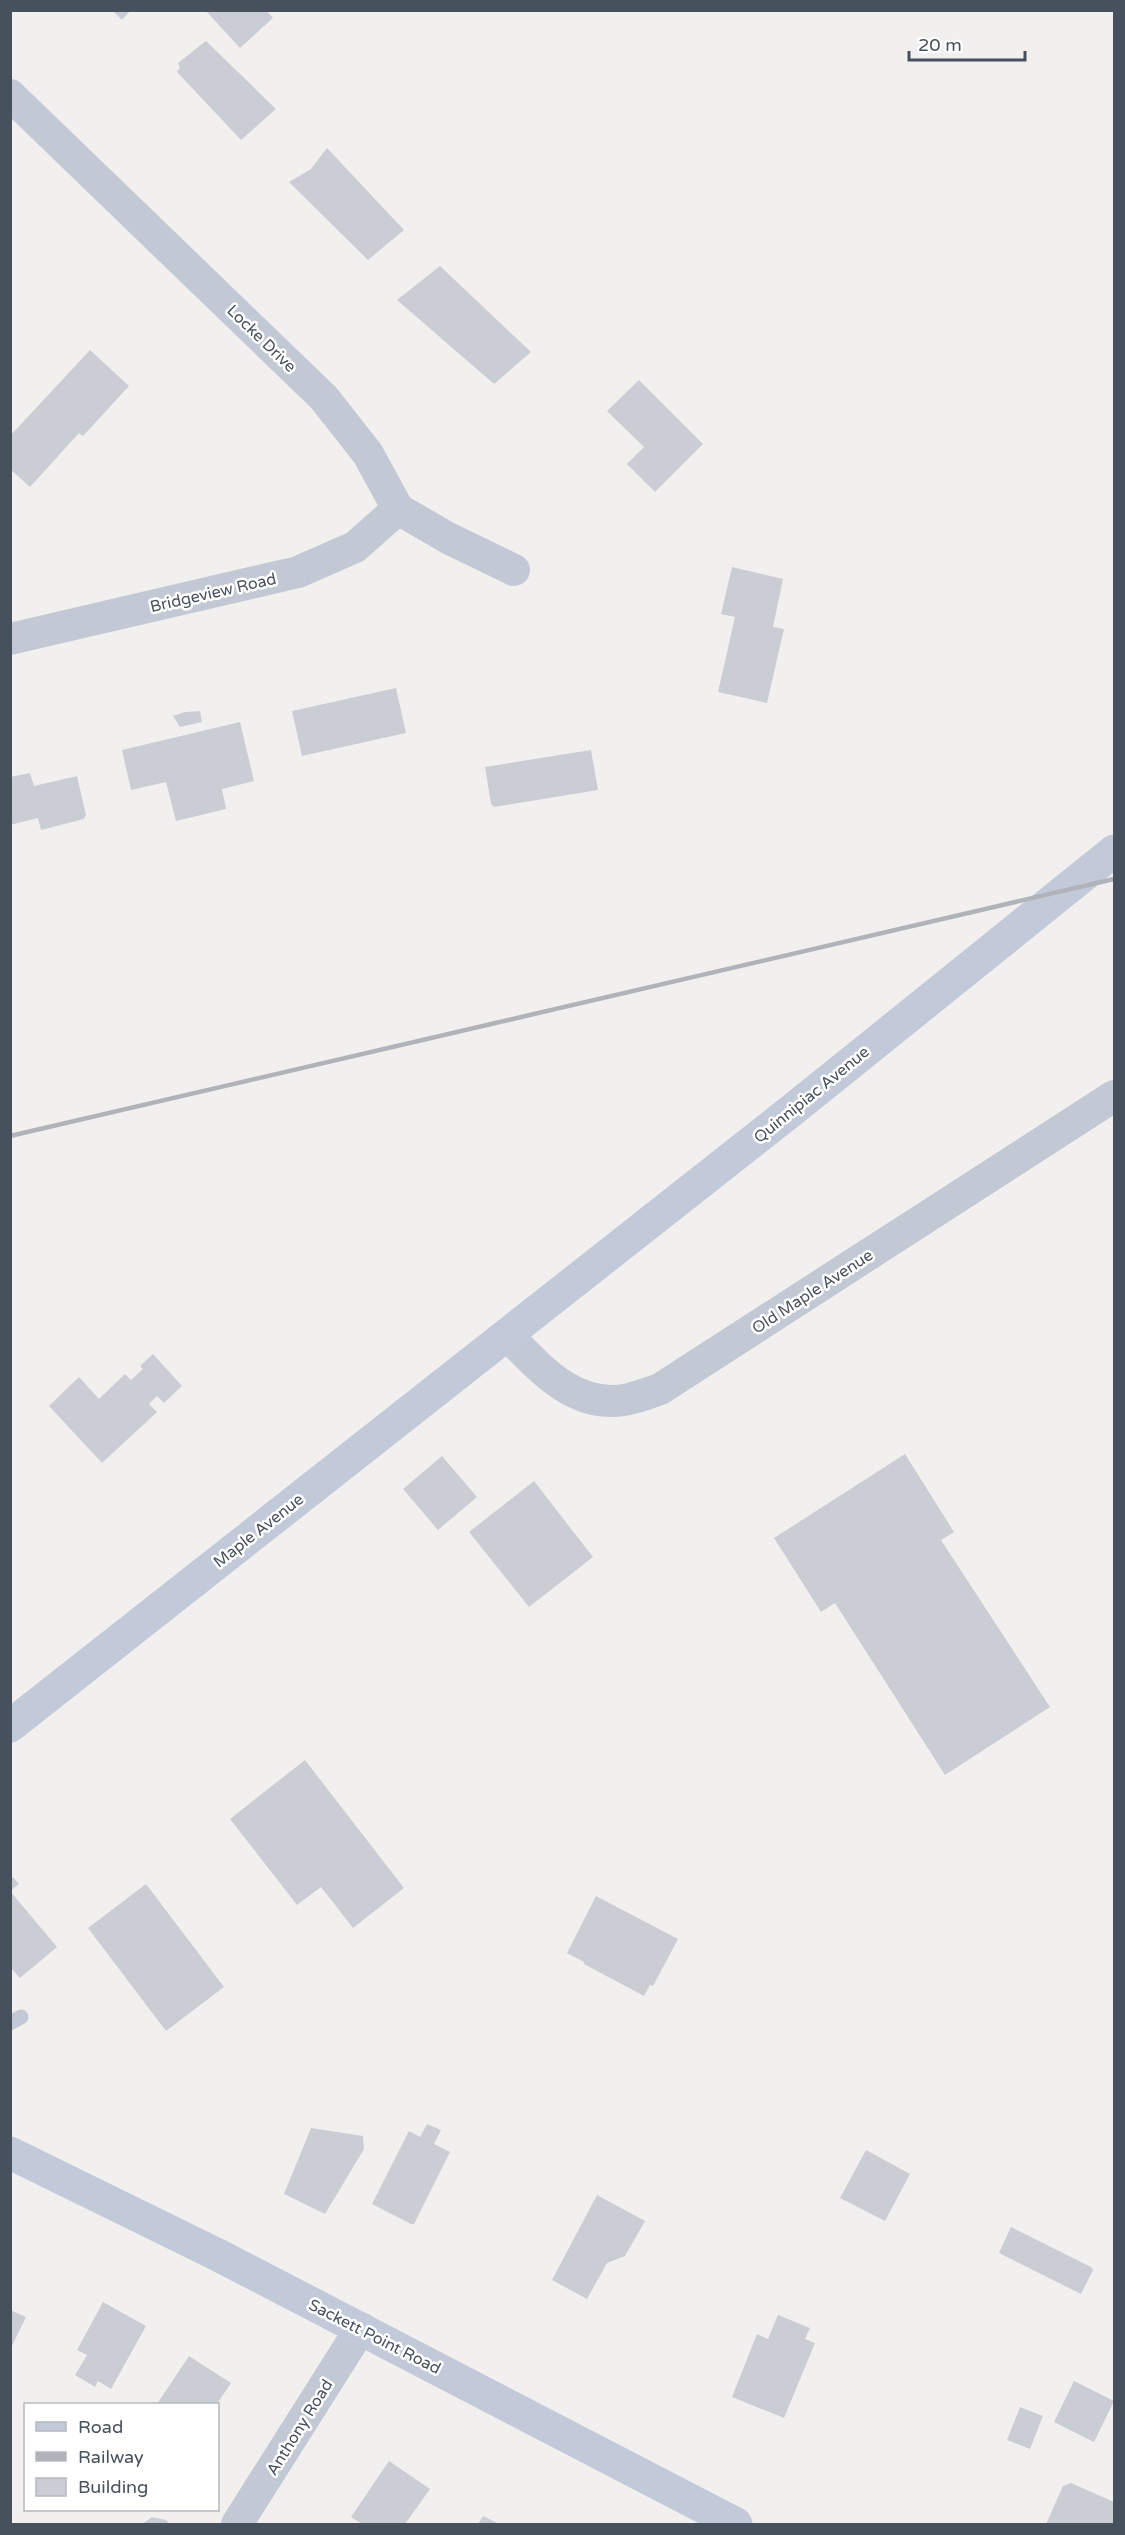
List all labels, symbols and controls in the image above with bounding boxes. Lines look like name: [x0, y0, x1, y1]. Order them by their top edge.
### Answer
scale bar: [909, 24, 1024, 62]
text: 20 m: [918, 34, 962, 56]
street label: Locke Drive: [222, 301, 300, 377]
street label: Bridgeview Road: [148, 569, 278, 617]
street label: Quinnipiac Avenue: [750, 1042, 874, 1148]
street label: Old Maple Avenue: [748, 1245, 877, 1338]
street label: Maple Avenue: [210, 1489, 308, 1572]
street label: Sackett Point Road: [305, 2295, 444, 2379]
street label: Anthony Road: [262, 2376, 337, 2479]
legend: [24, 2403, 219, 2511]
text: Road: [78, 2416, 123, 2438]
text: Railway: [78, 2446, 144, 2468]
text: Building: [78, 2476, 148, 2498]

